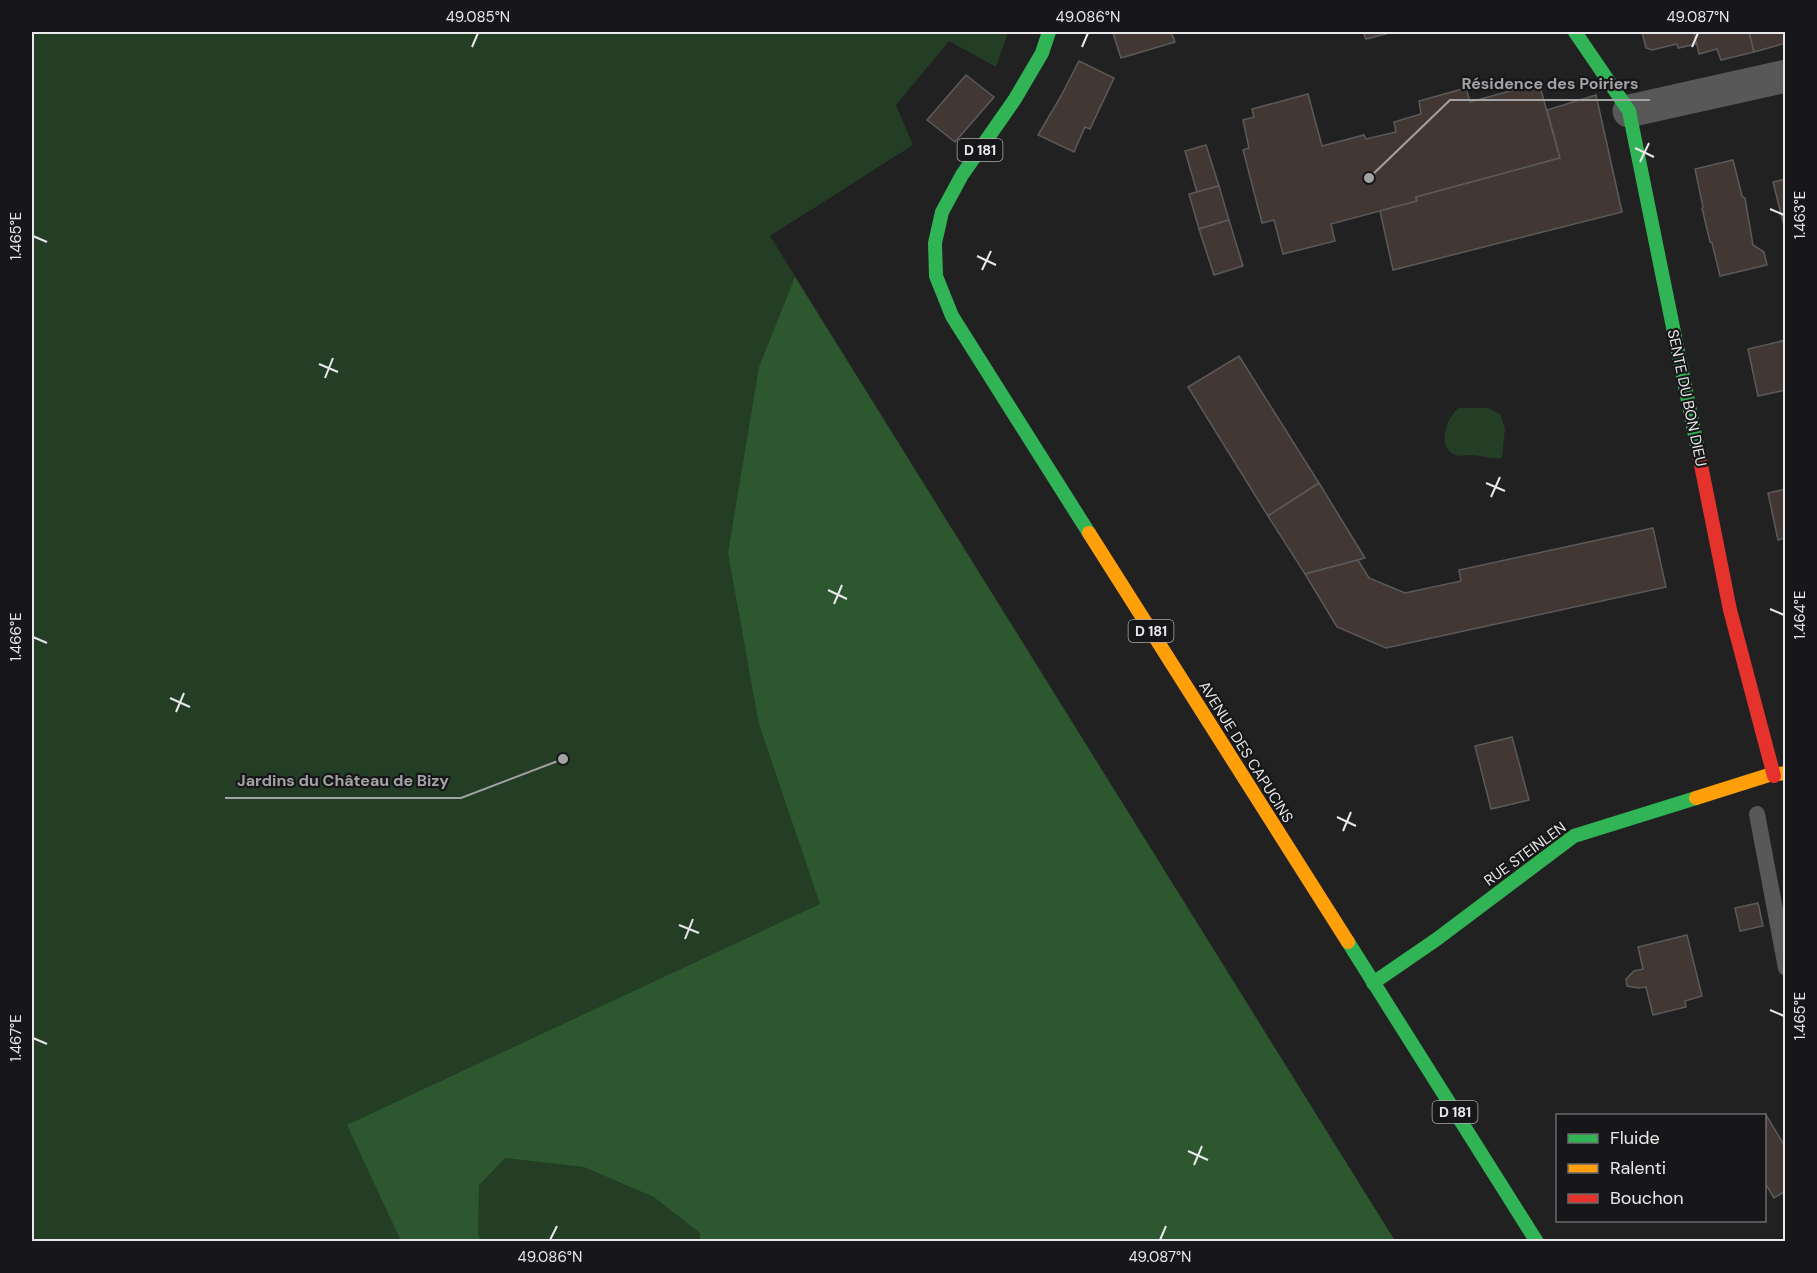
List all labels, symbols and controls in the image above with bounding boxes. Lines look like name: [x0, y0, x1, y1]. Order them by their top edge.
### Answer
text: 49.085°N: [446, 7, 510, 27]
text: 49.086°N: [1056, 7, 1120, 27]
text: 49.087°N: [1667, 7, 1729, 27]
callout: Résidence des Poiriers: [1450, 66, 1650, 100]
text: Résidence des Poiriers: [1462, 73, 1638, 94]
road number: D 181: [958, 139, 1002, 161]
text: 1.463°E: [1790, 191, 1810, 239]
text: 1.465°E: [6, 212, 26, 260]
street label: SENTE DU BON DIEU: [1663, 328, 1711, 468]
text: 1.464°E: [1790, 591, 1810, 639]
text: 1.466°E: [6, 612, 26, 662]
road number: D 181: [1128, 620, 1174, 642]
street label: AVENUE DES CAPUCINS: [1194, 677, 1298, 827]
callout: Jardins du Château de Bizy: [225, 764, 461, 798]
text: Jardins du Château de Bizy: [237, 770, 449, 791]
street label: RUE STEINLEN: [1480, 817, 1570, 891]
text: 1.465°E: [1790, 992, 1810, 1040]
text: 1.467°E: [6, 1014, 26, 1062]
road number: D 181: [1432, 1101, 1478, 1123]
legend: [1556, 1114, 1766, 1222]
text: Fluide: [1610, 1126, 1660, 1150]
text: Ralenti: [1610, 1156, 1666, 1180]
text: Bouchon: [1610, 1186, 1684, 1210]
text: 49.086°N: [518, 1247, 582, 1267]
text: 49.087°N: [1129, 1247, 1191, 1267]

